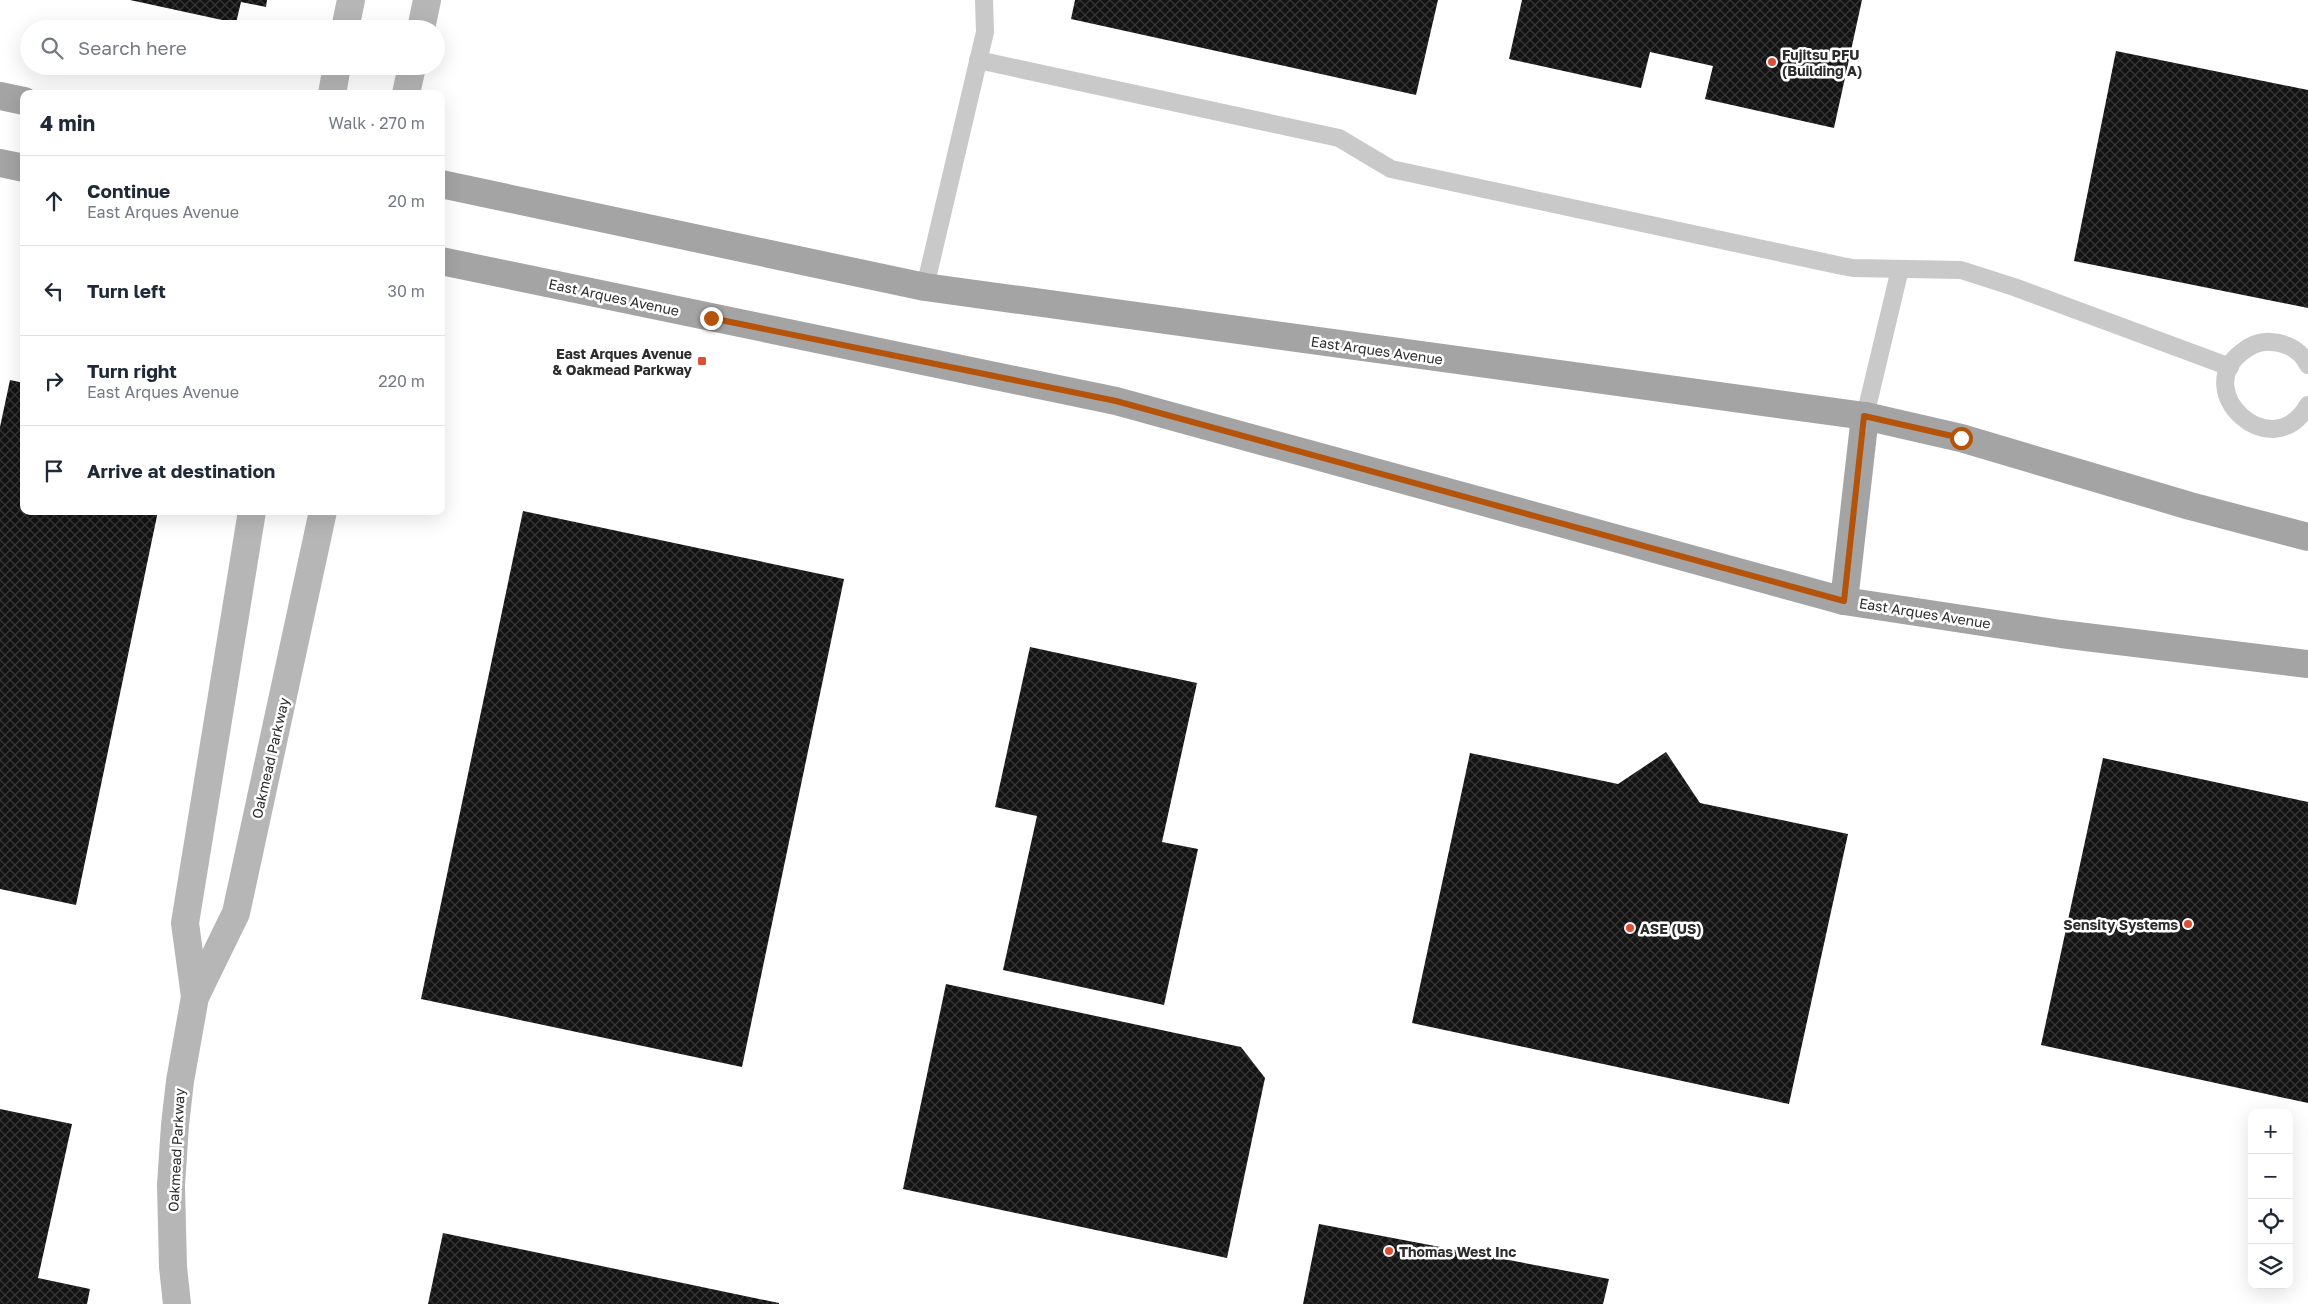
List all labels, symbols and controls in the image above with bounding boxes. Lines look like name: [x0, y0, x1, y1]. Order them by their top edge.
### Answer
search box: [20, 20, 445, 75]
icon: search: [38, 34, 66, 62]
text: Search here: [78, 36, 187, 59]
place label: Fujitsu PFU (Building A): [1782, 46, 1862, 79]
marker: Fujitsu PFU (Building A): [1766, 56, 1778, 68]
text: 4 min: [40, 110, 95, 136]
text: Walk · 270 m: [328, 113, 425, 133]
text: Continue: [87, 179, 170, 202]
icon: ahead: [40, 187, 68, 215]
text: 20 m: [388, 191, 425, 211]
text: East Arques Avenue: [87, 202, 239, 222]
street label: East Arques Avenue: [547, 275, 681, 319]
icon: left: [40, 277, 68, 305]
text: Turn left: [87, 279, 166, 302]
text: 30 m: [388, 281, 425, 301]
route end: [700, 307, 723, 330]
street label: East Arques Avenue: [1310, 332, 1444, 368]
place label: East Arques Avenue & Oakmead Parkway: [552, 345, 693, 378]
marker: East Arques Avenue & Oakmead Parkway: [696, 355, 708, 367]
text: Turn right: [87, 359, 177, 382]
icon: right: [40, 367, 68, 395]
text: 220 m: [378, 371, 425, 391]
text: East Arques Avenue: [87, 382, 239, 402]
route start: [1950, 427, 1973, 450]
icon: arrive: [40, 457, 68, 485]
text: Arrive at destination: [87, 459, 275, 482]
street label: East Arques Avenue: [1858, 594, 1992, 632]
street label: Oakmead Parkway: [248, 696, 292, 820]
place label: Sensity Systems: [2063, 916, 2178, 933]
marker: Sensity Systems: [2182, 918, 2194, 930]
place label: ASE (US): [1640, 920, 1702, 937]
marker: ASE (US): [1624, 922, 1636, 934]
street label: Oakmead Parkway: [164, 1088, 188, 1212]
map controls: [2248, 1109, 2293, 1289]
button: +: [2248, 1109, 2293, 1154]
button: −: [2248, 1154, 2293, 1199]
button: locate: [2248, 1199, 2293, 1244]
place label: Thomas West Inc: [1399, 1243, 1516, 1260]
button: layers: [2248, 1244, 2293, 1289]
marker: Thomas West Inc: [1383, 1245, 1395, 1257]

